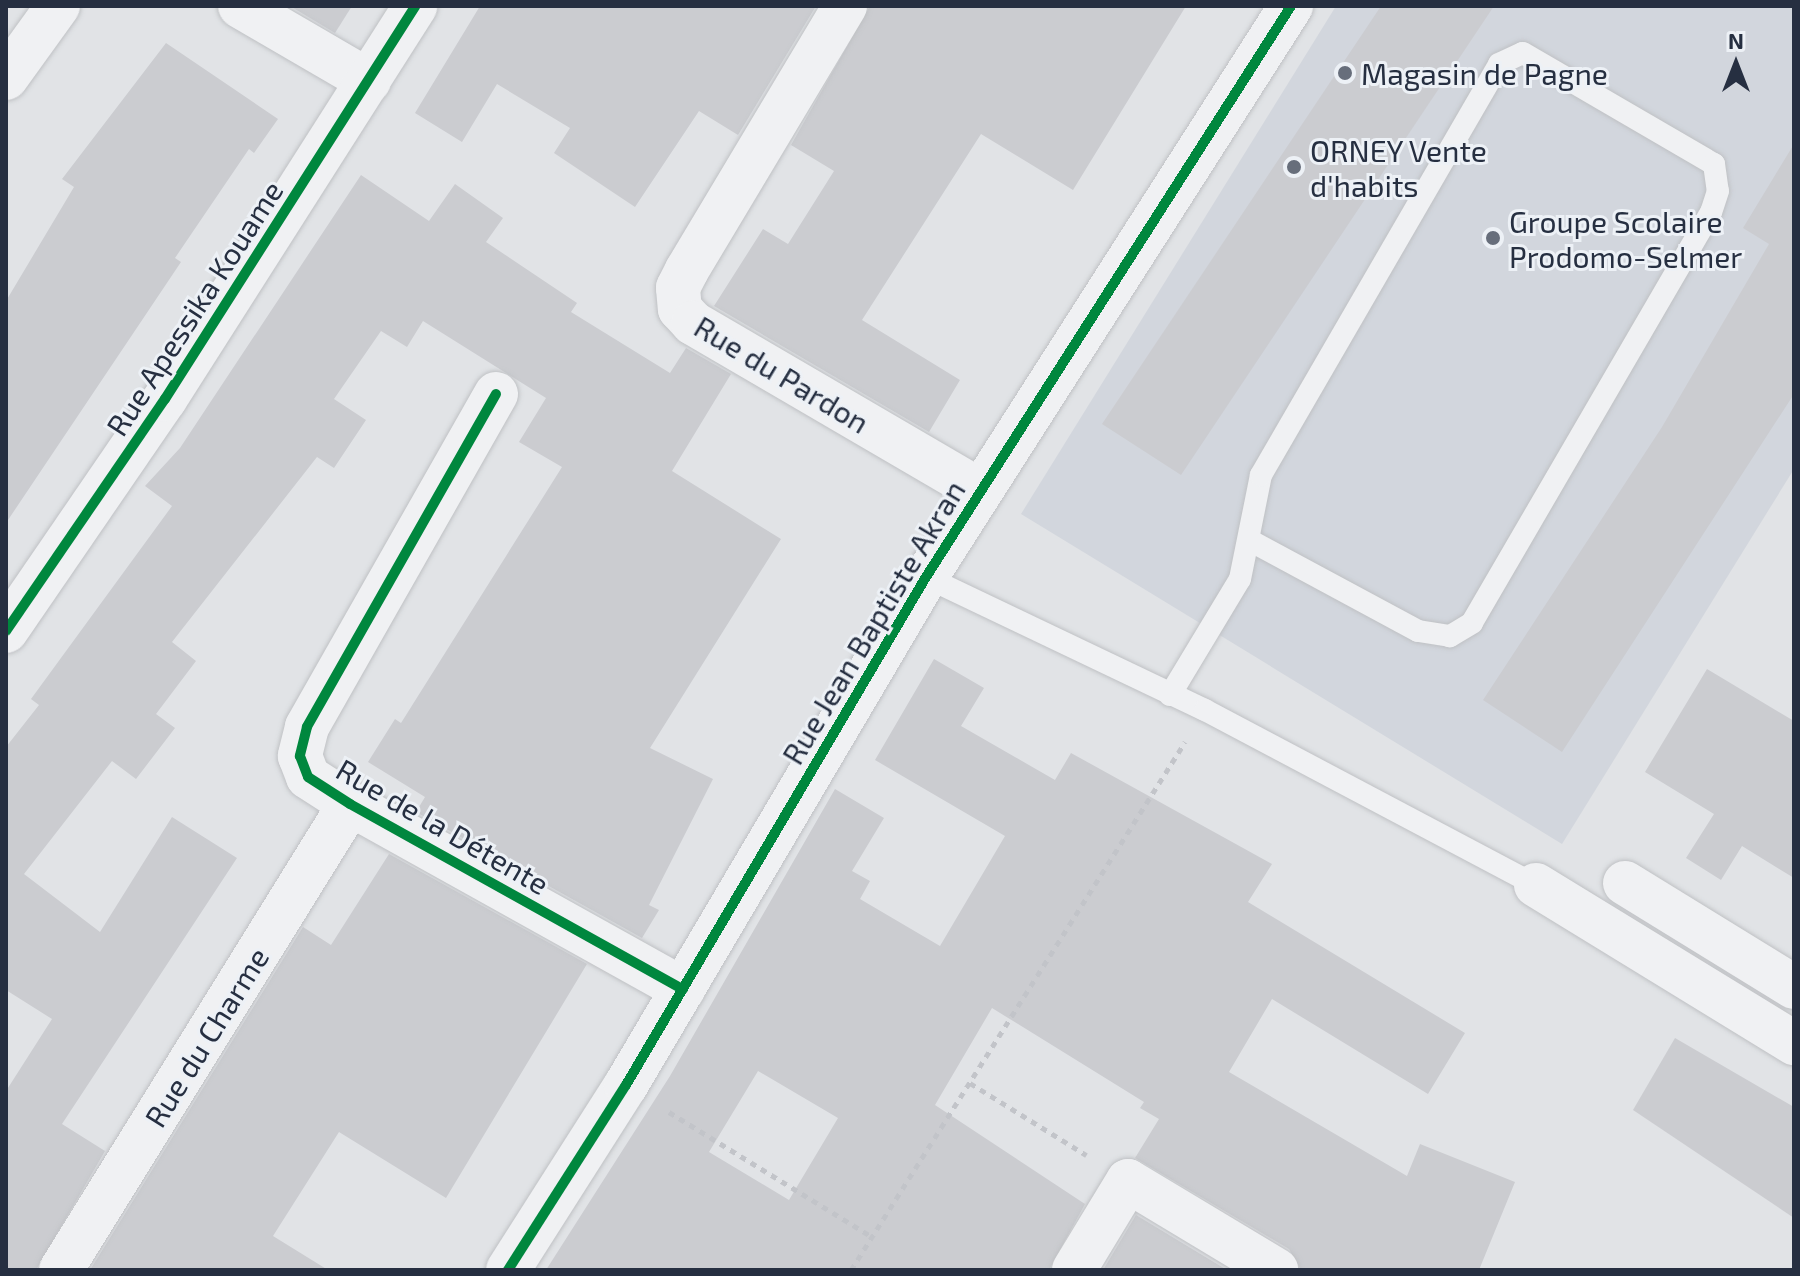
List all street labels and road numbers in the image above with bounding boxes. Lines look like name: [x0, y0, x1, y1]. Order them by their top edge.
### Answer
street label: Rue Apessika Kouame: [98, 174, 290, 442]
street label: Rue du Pardon: [688, 308, 876, 440]
street label: Rue Jean Baptiste Akran: [774, 473, 972, 771]
street label: Rue de la Détente: [330, 751, 556, 901]
street label: Rue du Charme: [136, 941, 276, 1133]

